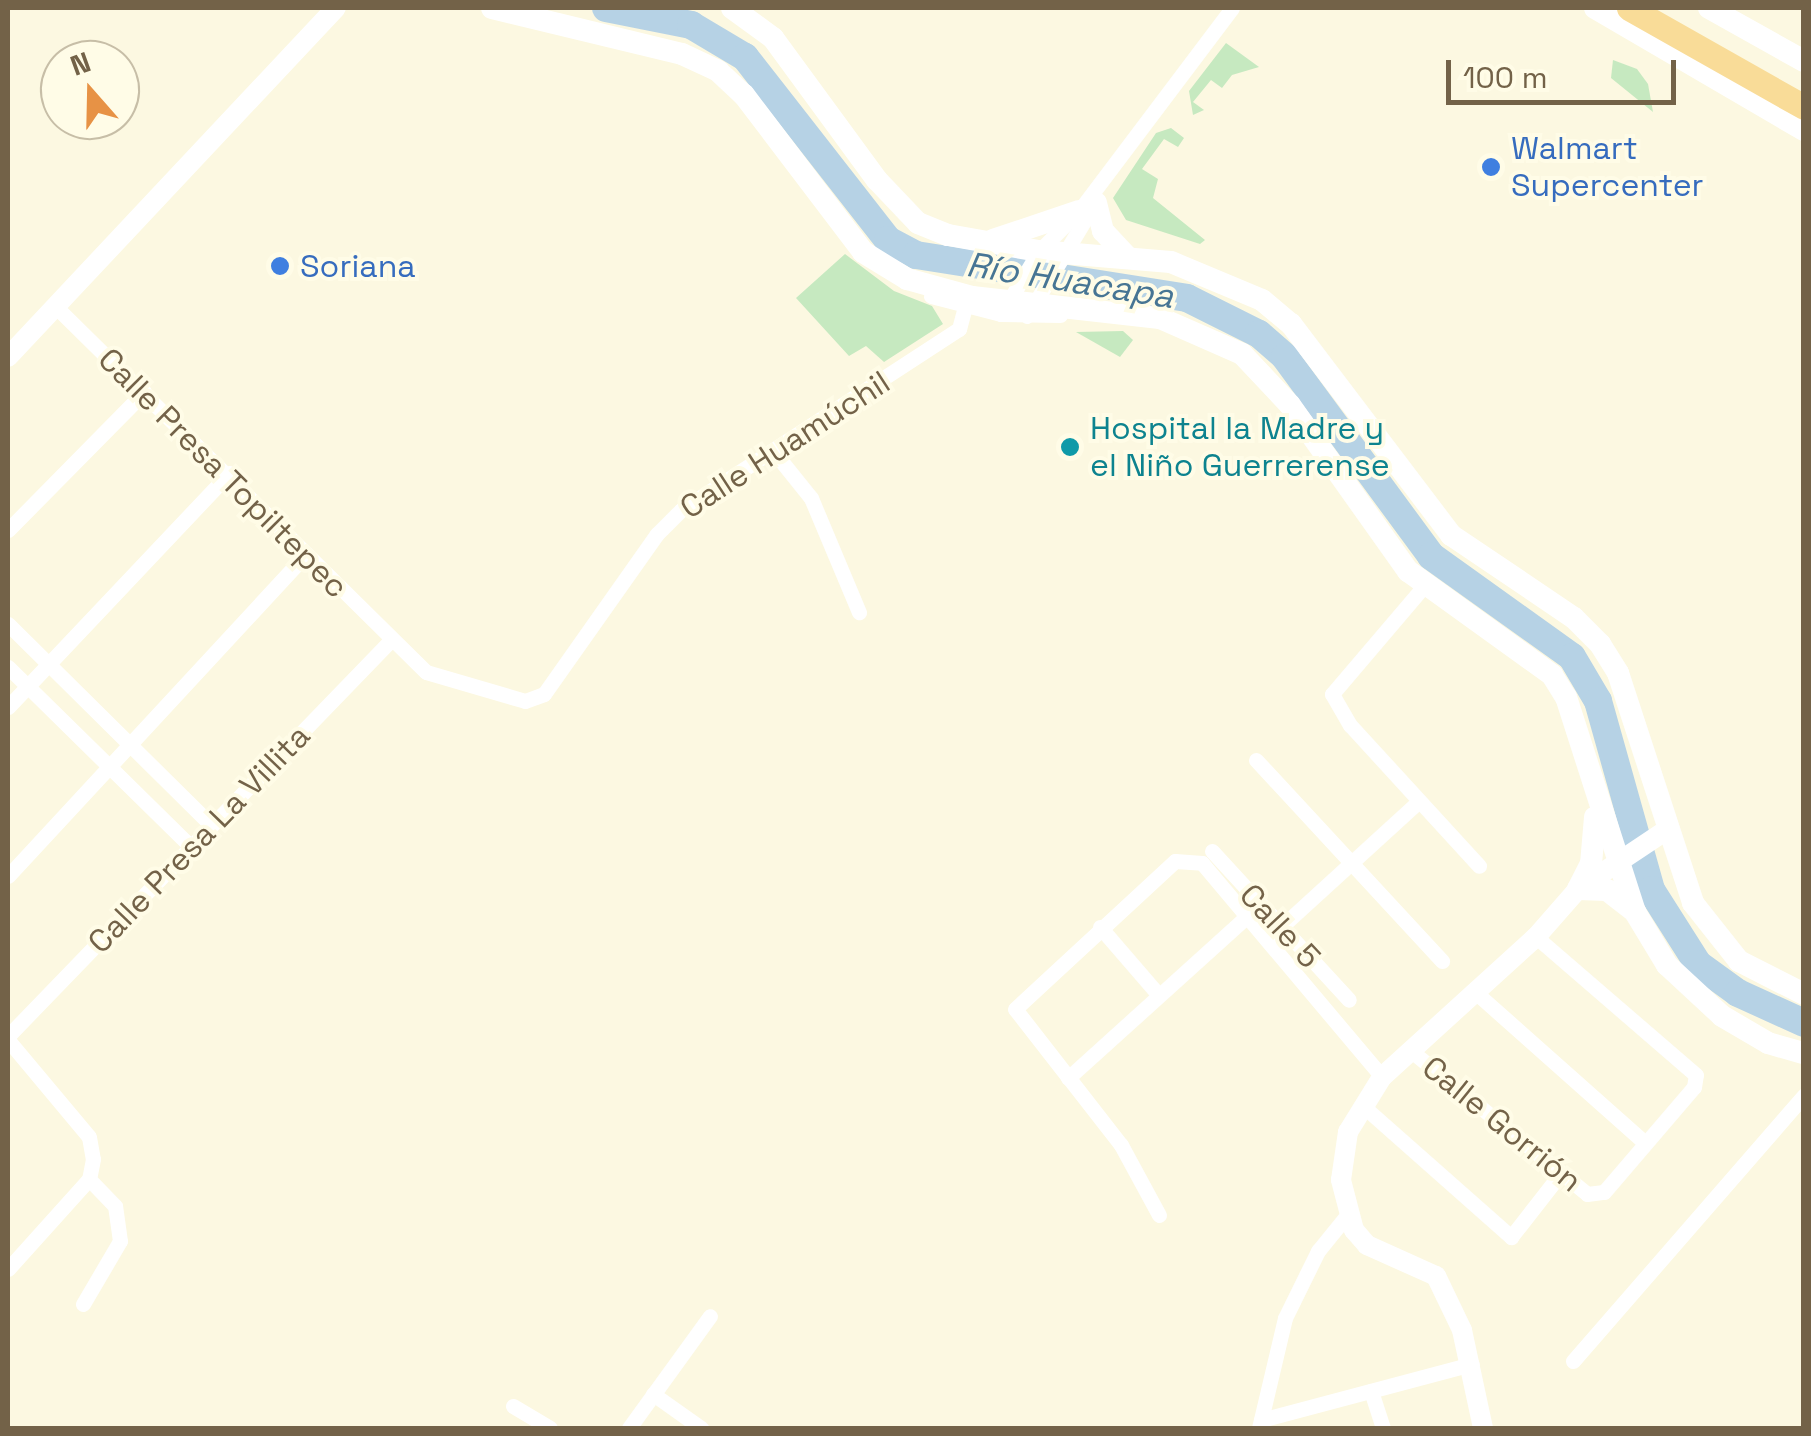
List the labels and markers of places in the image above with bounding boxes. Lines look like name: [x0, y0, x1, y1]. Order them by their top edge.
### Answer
place label: Walmart Supercenter: [1511, 130, 1704, 205]
marker: Walmart Supercenter: [1480, 156, 1502, 178]
place label: Soriana: [300, 247, 416, 285]
marker: Soriana: [269, 255, 291, 277]
place label: Hospital la Madre y el Niño Guerrerense: [1090, 410, 1390, 485]
marker: Hospital la Madre y el Niño Guerrerense: [1059, 436, 1081, 458]

